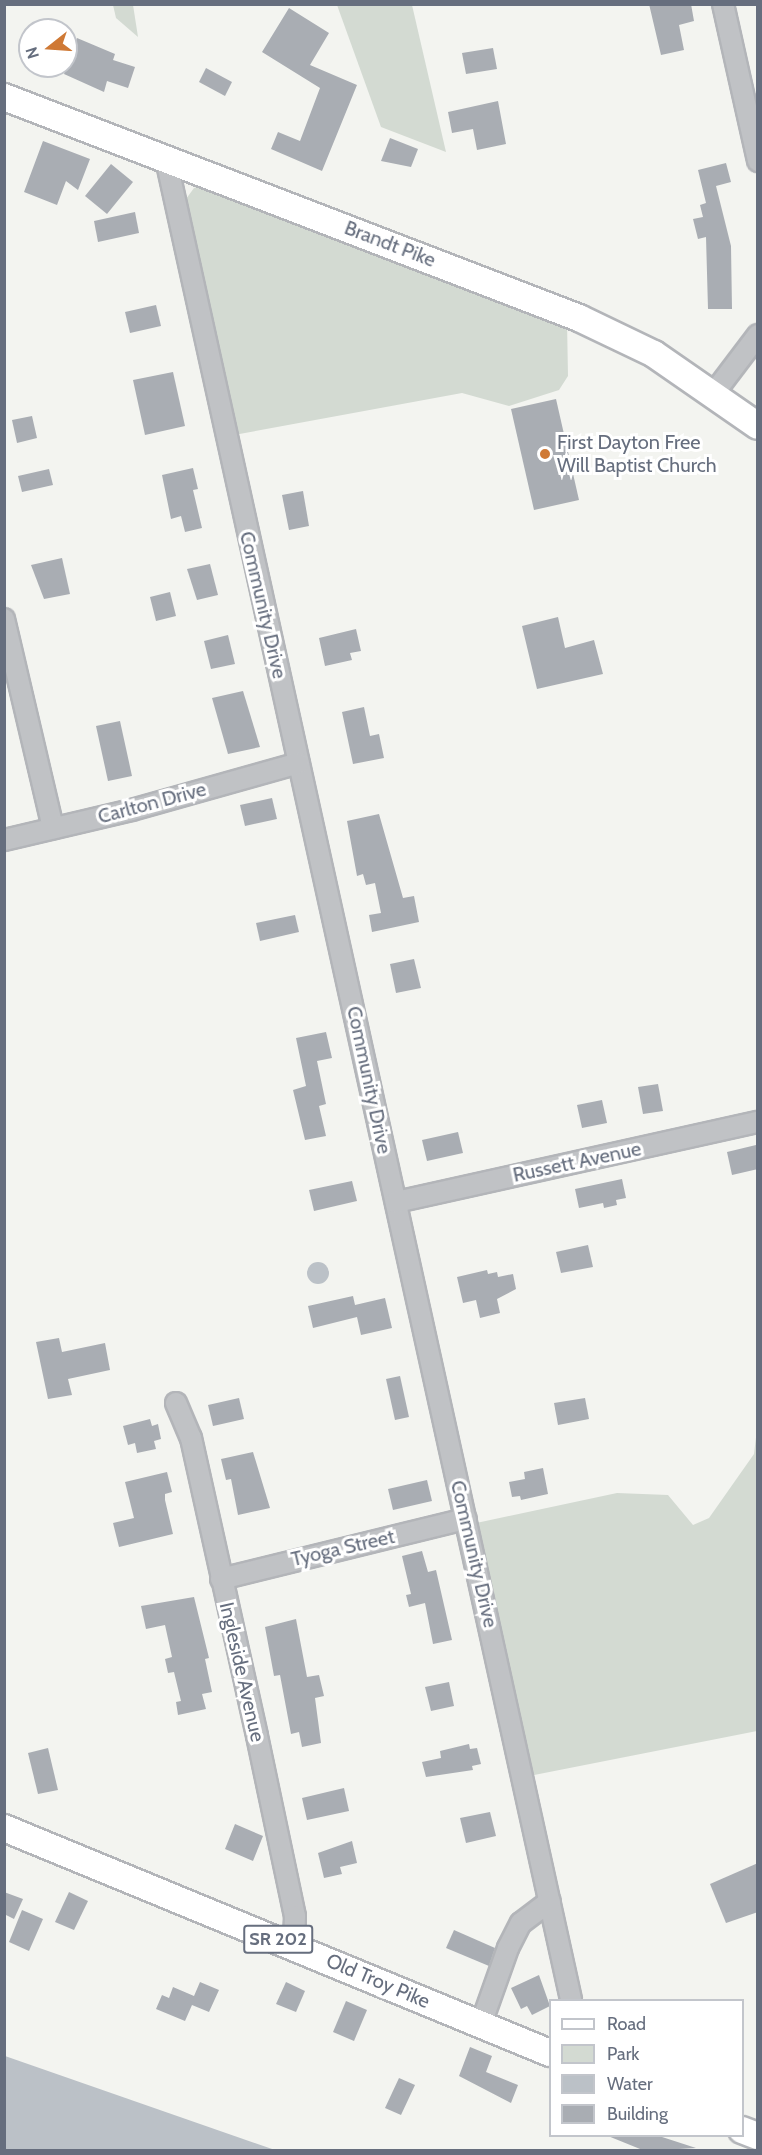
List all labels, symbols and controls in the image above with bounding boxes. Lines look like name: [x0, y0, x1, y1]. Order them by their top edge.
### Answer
north arrow: [18, 18, 78, 78]
text: N: [21, 45, 43, 61]
street label: Brandt Pike: [341, 216, 439, 272]
place label: First Dayton Free Will Baptist Church: [557, 430, 717, 477]
marker: First Dayton Free Will Baptist Church: [538, 447, 552, 461]
street label: Community Drive: [234, 529, 292, 681]
street label: Carlton Drive: [95, 777, 209, 829]
street label: Community Drive: [342, 1004, 396, 1156]
street label: Russett Avenue: [511, 1137, 643, 1187]
street label: Community Drive: [445, 1478, 503, 1630]
street label: Tyoga Street: [289, 1524, 397, 1572]
street label: Ingleside Avenue: [214, 1600, 270, 1744]
road number: SR 202: [242, 1924, 314, 1954]
street label: Old Troy Pike: [323, 1948, 433, 2014]
legend: [549, 1999, 744, 2137]
text: Road: [607, 2013, 646, 2035]
text: Park: [607, 2043, 639, 2065]
text: Water: [607, 2073, 653, 2095]
text: Building: [607, 2103, 668, 2125]

